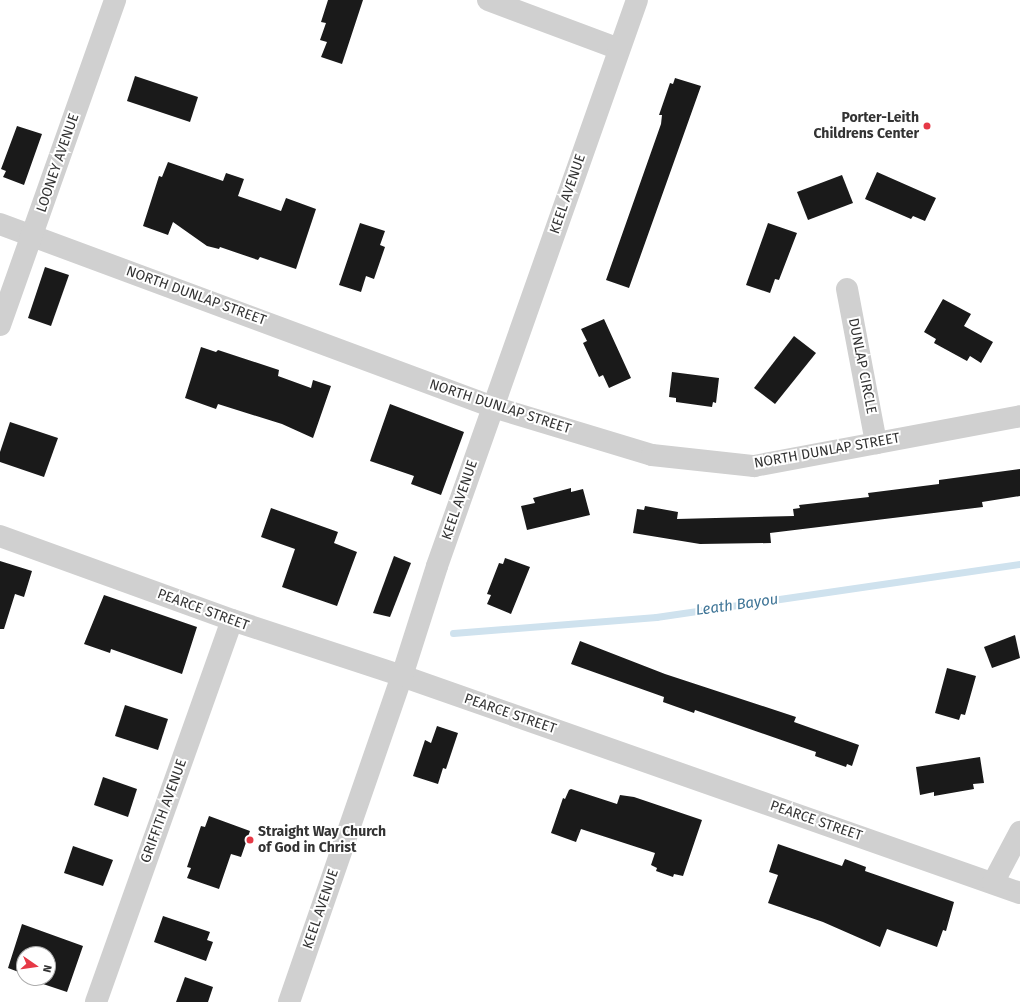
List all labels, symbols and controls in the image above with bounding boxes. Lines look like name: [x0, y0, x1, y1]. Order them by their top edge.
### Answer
place label: Porter-Leith Childrens Center: [813, 110, 919, 142]
street label: LOONEY AVENUE: [33, 111, 83, 215]
marker: Porter-Leith Childrens Center: [922, 121, 932, 131]
street label: KEEL AVENUE: [546, 152, 590, 236]
street label: NORTH DUNLAP STREET: [124, 263, 268, 329]
street label: DUNLAP CIRCLE: [844, 317, 880, 415]
street label: NORTH DUNLAP STREET: [427, 376, 573, 438]
street label: NORTH DUNLAP STREET: [753, 430, 901, 472]
street label: KEEL AVENUE: [438, 458, 482, 542]
street label: PEARCE STREET: [155, 586, 251, 634]
water label: Leath Bayou: [695, 590, 779, 620]
street label: PEARCE STREET: [462, 690, 558, 738]
street label: GRIFFITH AVENUE: [137, 757, 191, 865]
street label: PEARCE STREET: [768, 797, 864, 845]
place label: Straight Way Church of God in Christ: [258, 824, 386, 856]
marker: Straight Way Church of God in Christ: [245, 835, 255, 845]
street label: KEEL AVENUE: [299, 867, 343, 951]
north arrow: [16, 946, 56, 986]
text: N: [40, 964, 54, 974]

